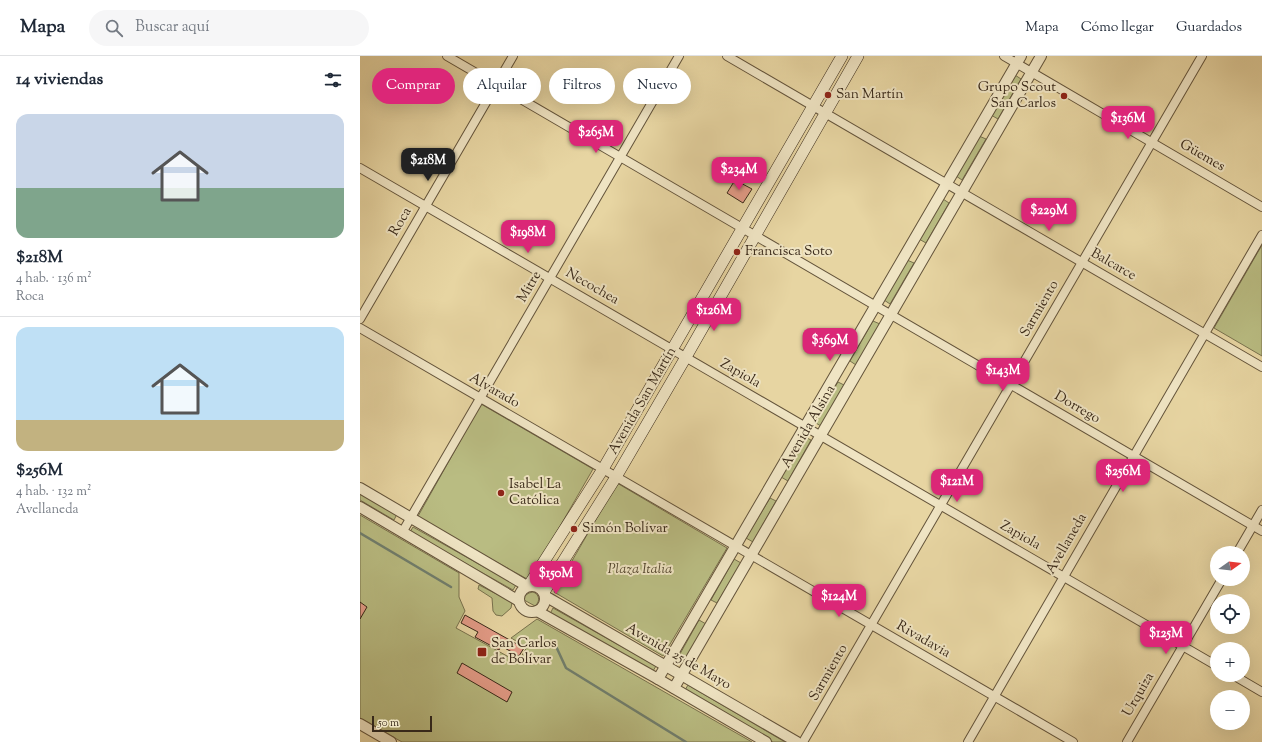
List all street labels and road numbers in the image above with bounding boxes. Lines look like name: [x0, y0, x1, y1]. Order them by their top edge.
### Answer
street label: Güemes: [1176, 135, 1228, 177]
street label: Roca: [385, 204, 417, 240]
street label: Balcarce: [1086, 244, 1140, 286]
street label: Necochea: [562, 264, 623, 311]
street label: Mitre: [513, 268, 547, 306]
street label: Sarmiento: [1016, 277, 1064, 341]
street label: Avenida San Martín: [604, 344, 682, 458]
street label: Zapiola: [716, 354, 764, 394]
street label: Alvarado: [465, 368, 523, 414]
street label: Avenida Alsina: [777, 381, 841, 472]
street label: Dorrego: [1050, 387, 1104, 429]
street label: Avellaneda: [1042, 509, 1093, 578]
street label: Zapiola: [996, 516, 1044, 556]
street label: Rivadavia: [892, 616, 954, 664]
street label: Avenida 25 de Mayo: [622, 619, 735, 695]
street label: Sarmiento: [805, 641, 853, 705]
street label: Urquiza: [1118, 669, 1160, 721]

